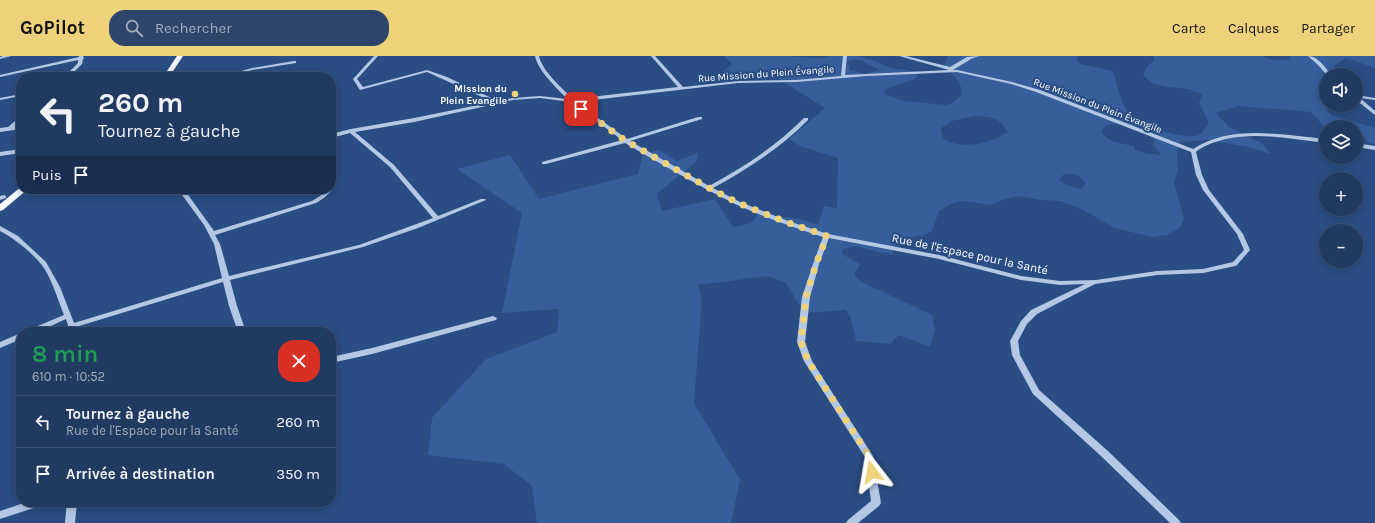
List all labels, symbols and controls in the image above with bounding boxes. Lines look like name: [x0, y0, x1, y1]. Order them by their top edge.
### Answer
search box: [109, 10, 389, 46]
text: GoPilot: [20, 17, 85, 39]
icon: search: [123, 17, 145, 39]
text: Rechercher: [155, 19, 232, 37]
text: Carte: [1172, 20, 1206, 37]
text: Calques: [1228, 20, 1279, 37]
text: Partager: [1301, 20, 1355, 37]
street label: Rue Mission du Plein Évangile: [698, 63, 835, 85]
map controls: [1319, 68, 1363, 268]
button: sound: [1319, 68, 1363, 112]
street label: Rue Mission du Plein Évangile: [1032, 76, 1163, 136]
place label: Mission du Plein Evangile: [440, 83, 507, 107]
text: 260 m: [98, 86, 183, 119]
icon: left: [32, 88, 84, 140]
marker: Mission du Plein Evangile: [510, 89, 520, 99]
pin: [564, 92, 598, 126]
icon: arrive: [570, 98, 592, 120]
text: Tournez à gauche: [98, 120, 240, 142]
button: layers: [1319, 120, 1363, 164]
icon: arrive: [70, 164, 92, 186]
text: Puis: [32, 166, 62, 184]
button: +: [1319, 172, 1363, 216]
button: −: [1319, 224, 1363, 268]
street label: Rue de l'Espace pour la Santé: [891, 231, 1049, 277]
text: 8 min: [32, 340, 98, 368]
button: close: [278, 340, 320, 382]
text: 610 m · 10:52: [32, 369, 105, 384]
text: Tournez à gauche: [66, 405, 190, 423]
icon: left: [32, 411, 54, 433]
text: 260 m: [276, 413, 320, 431]
text: Rue de l'Espace pour la Santé: [66, 423, 239, 438]
position arrow: [851, 451, 893, 493]
icon: arrive: [32, 463, 54, 485]
text: Arrivée à destination: [66, 465, 215, 483]
text: 350 m: [276, 465, 320, 483]

